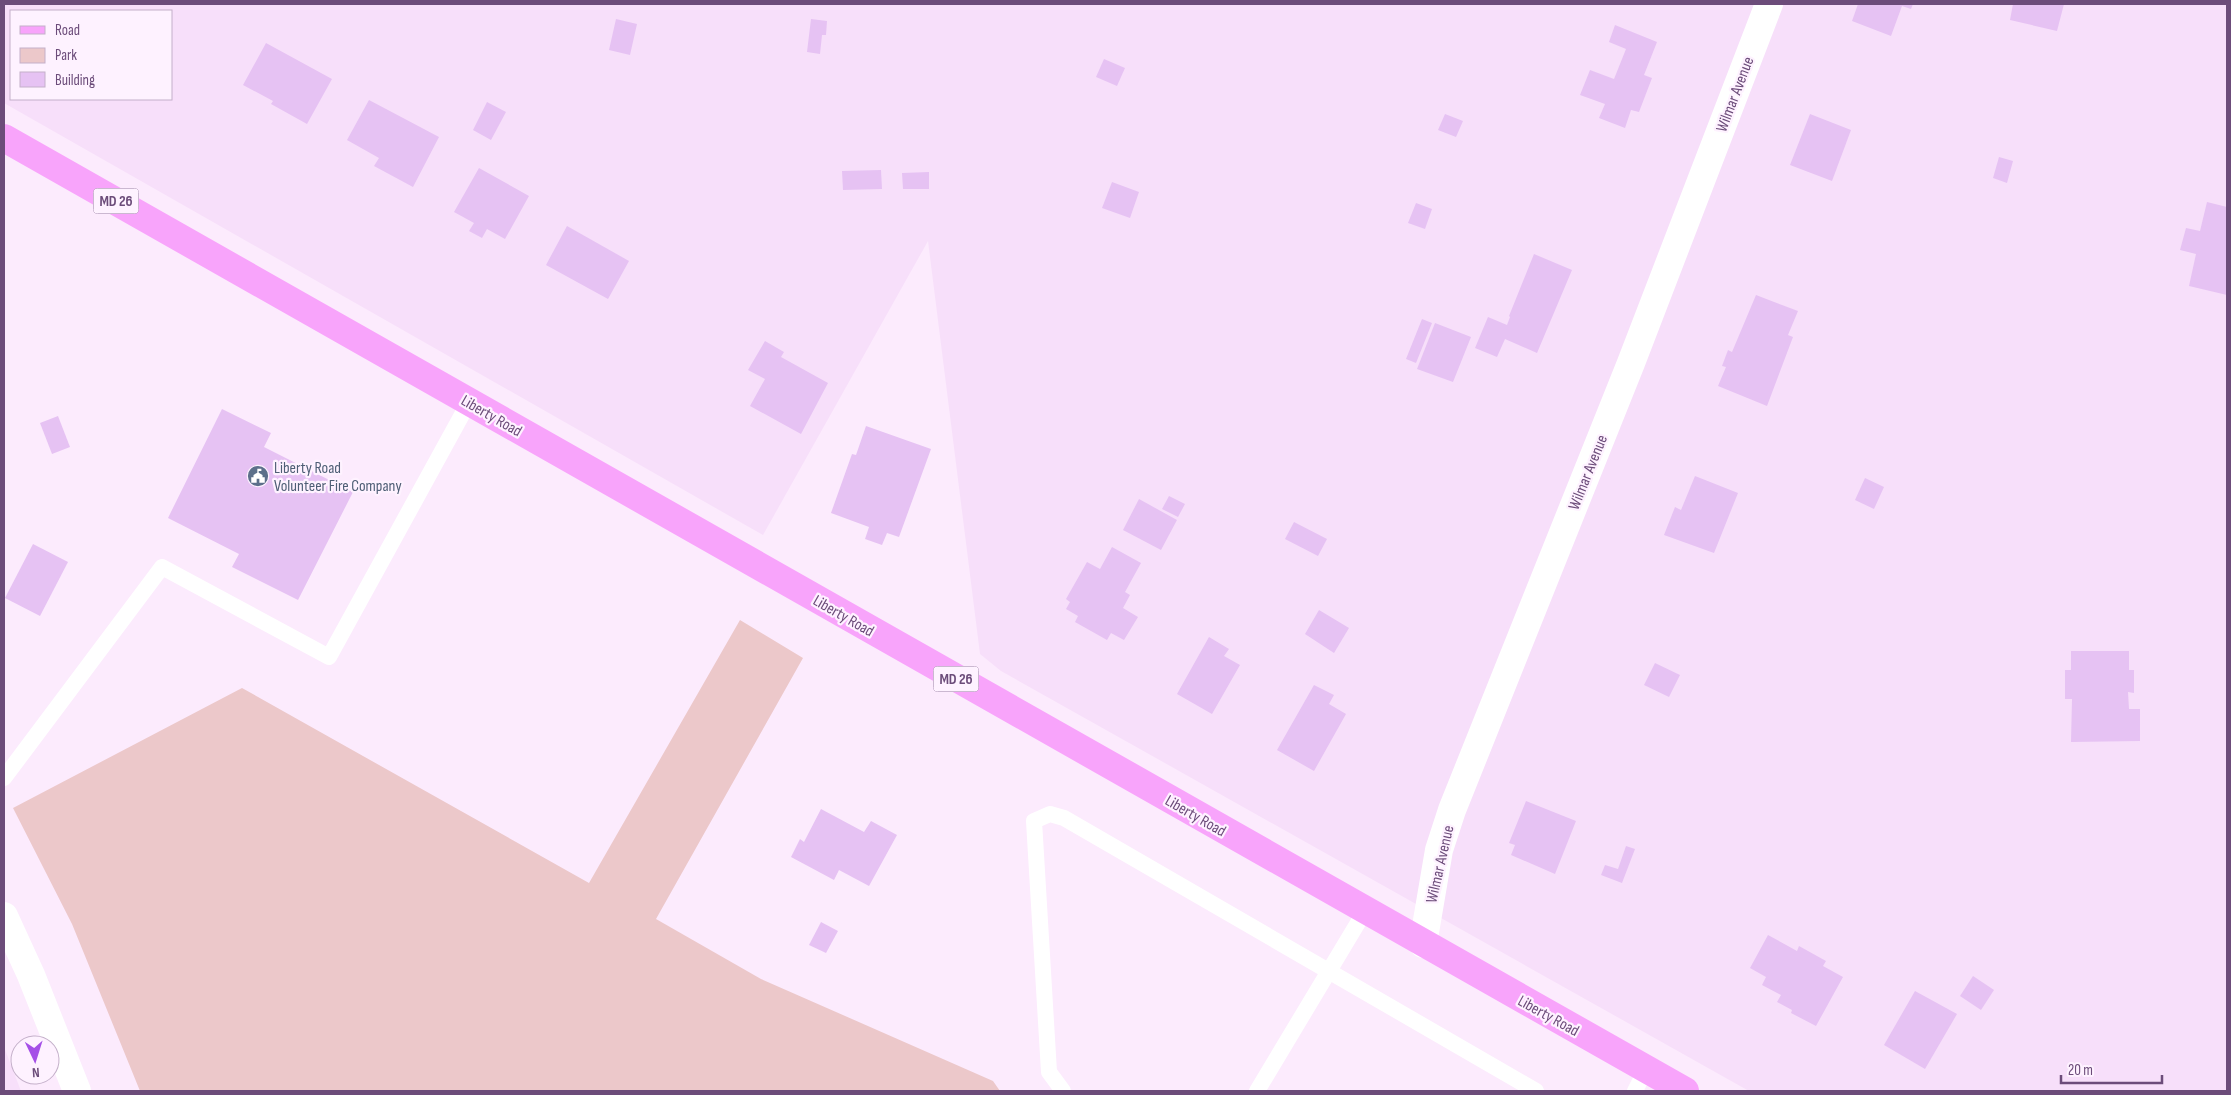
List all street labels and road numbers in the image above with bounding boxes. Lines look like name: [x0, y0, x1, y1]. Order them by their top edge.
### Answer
street label: Wilmar Avenue: [1712, 54, 1758, 135]
road number: MD 26: [94, 188, 138, 214]
street label: Liberty Road: [457, 391, 525, 441]
street label: Wilmar Avenue: [1565, 432, 1612, 513]
street label: Liberty Road: [809, 591, 877, 641]
road number: MD 26: [934, 666, 978, 692]
street label: Liberty Road: [1161, 791, 1229, 841]
street label: Wilmar Avenue: [1422, 824, 1459, 905]
street label: Liberty Road: [1514, 992, 1582, 1041]

